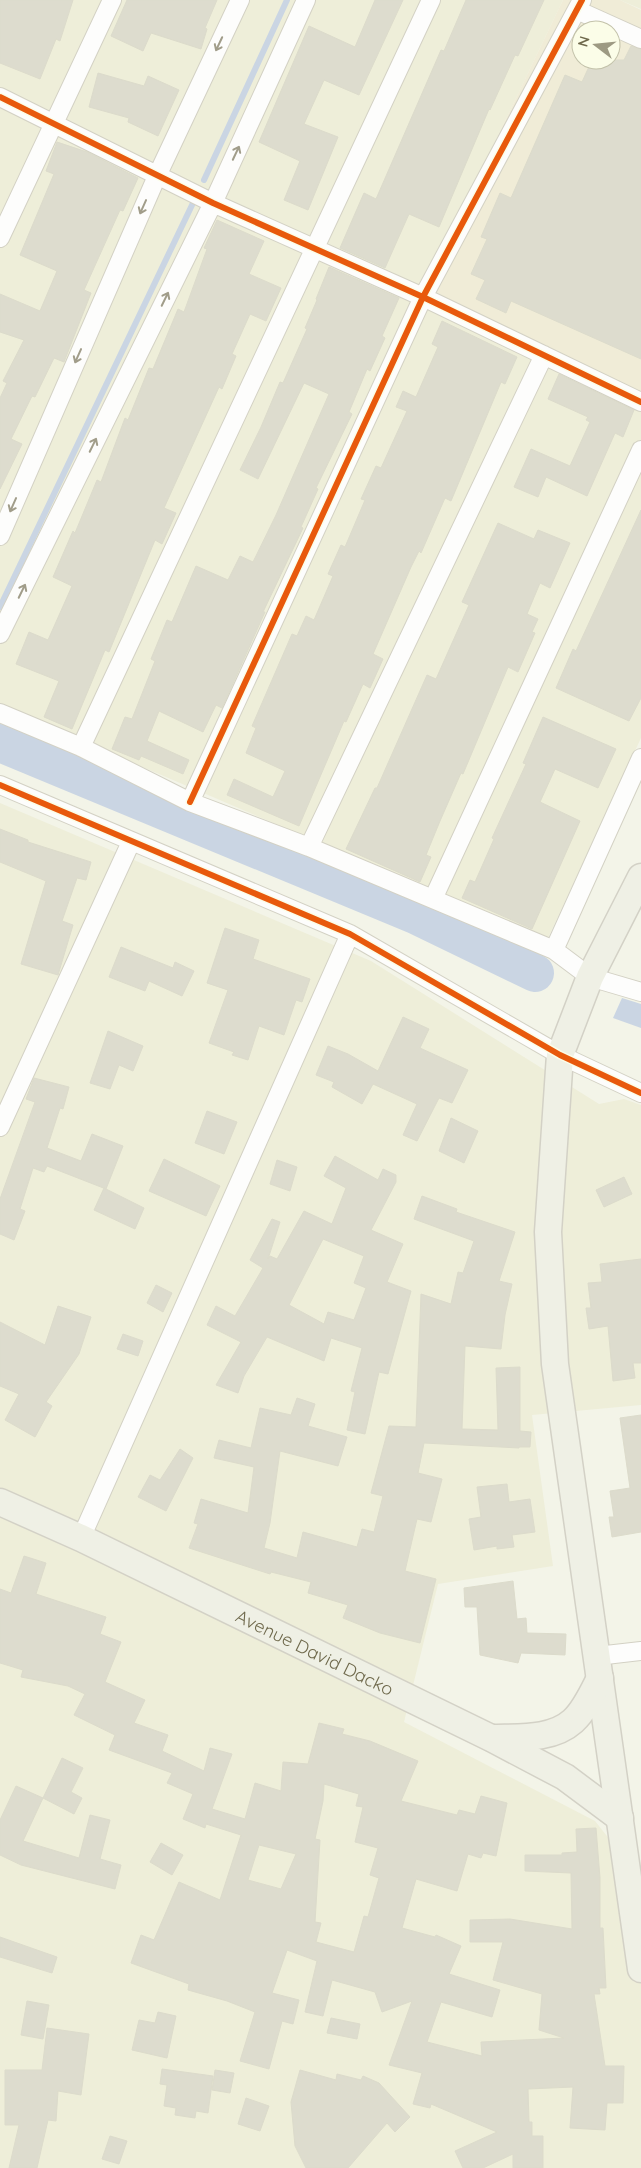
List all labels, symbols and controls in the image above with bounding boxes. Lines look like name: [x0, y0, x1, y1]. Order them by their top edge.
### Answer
north arrow: [571, 20, 621, 70]
text: N: [573, 34, 594, 49]
one-way arrow: [214, 36, 223, 51]
one-way arrow: [231, 146, 241, 161]
one-way arrow: [138, 199, 148, 214]
one-way arrow: [161, 292, 170, 307]
one-way arrow: [73, 348, 83, 363]
one-way arrow: [89, 438, 99, 453]
one-way arrow: [8, 497, 18, 512]
one-way arrow: [17, 584, 27, 599]
street label: Avenue David Dacko: [232, 1604, 398, 1700]

